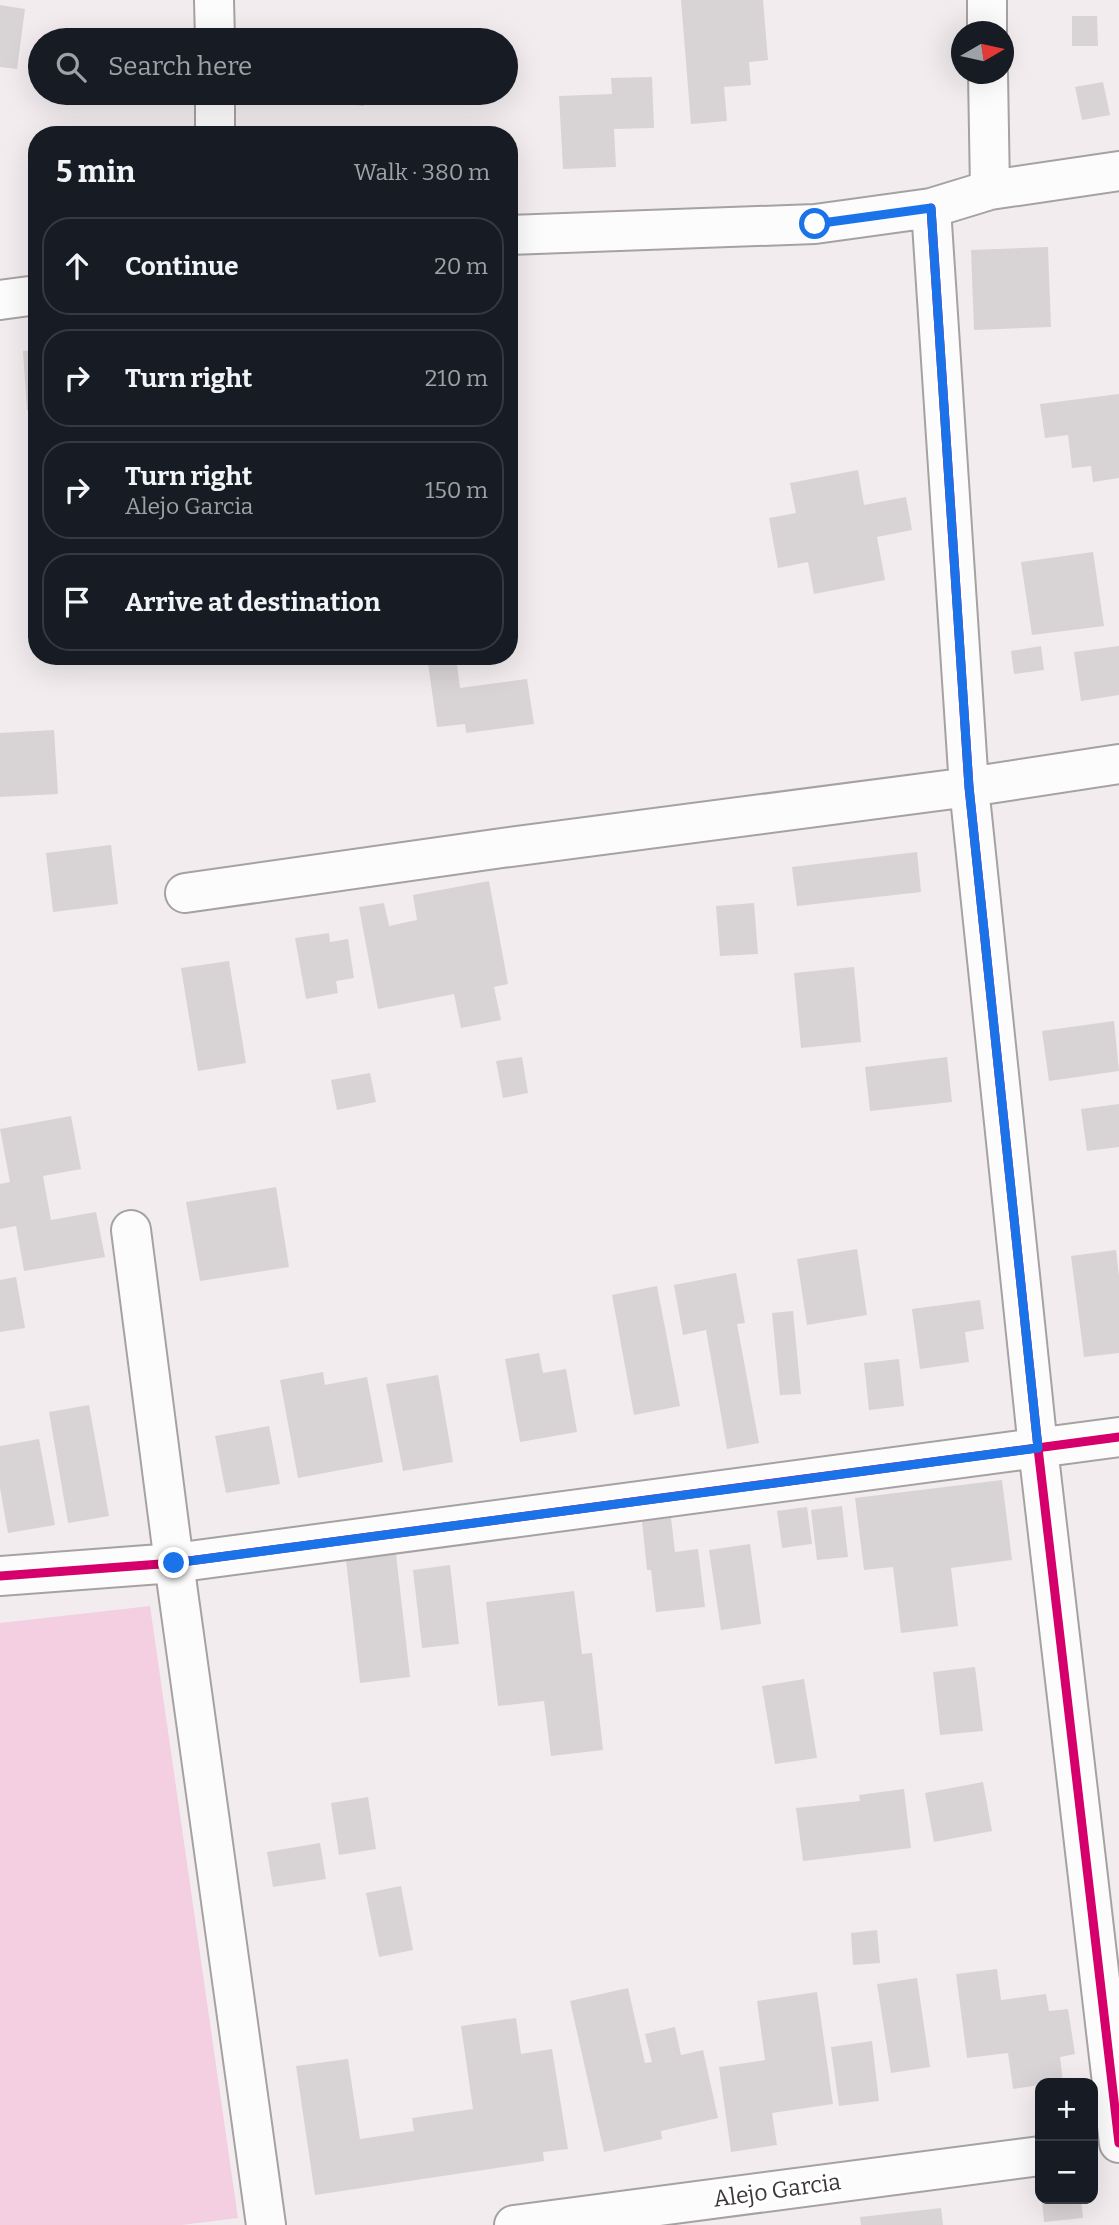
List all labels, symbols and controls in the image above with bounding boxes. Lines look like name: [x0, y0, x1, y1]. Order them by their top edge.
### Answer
north arrow: [951, 21, 1014, 84]
search box: [28, 28, 518, 105]
icon: search: [52, 48, 90, 86]
text: Search here: [108, 51, 252, 82]
text: 5 min: [56, 154, 135, 190]
text: Walk · 380 m: [354, 158, 490, 186]
route start: [799, 208, 830, 239]
icon: ahead: [58, 247, 96, 285]
text: Continue: [125, 251, 239, 282]
text: 20 m: [434, 252, 488, 280]
icon: right: [58, 359, 96, 397]
text: Turn right: [125, 363, 252, 394]
text: 210 m: [425, 364, 488, 392]
text: Turn right: [125, 461, 252, 492]
icon: right: [58, 471, 96, 509]
text: 150 m: [425, 476, 488, 504]
text: Alejo Garcia: [125, 492, 253, 520]
icon: arrive: [58, 583, 96, 621]
text: Arrive at destination: [125, 587, 380, 618]
route end: [158, 1547, 189, 1578]
map controls: [1035, 2078, 1098, 2204]
button: +: [1035, 2078, 1098, 2141]
button: −: [1035, 2141, 1098, 2204]
street label: Alejo Garcia: [711, 2167, 843, 2213]

